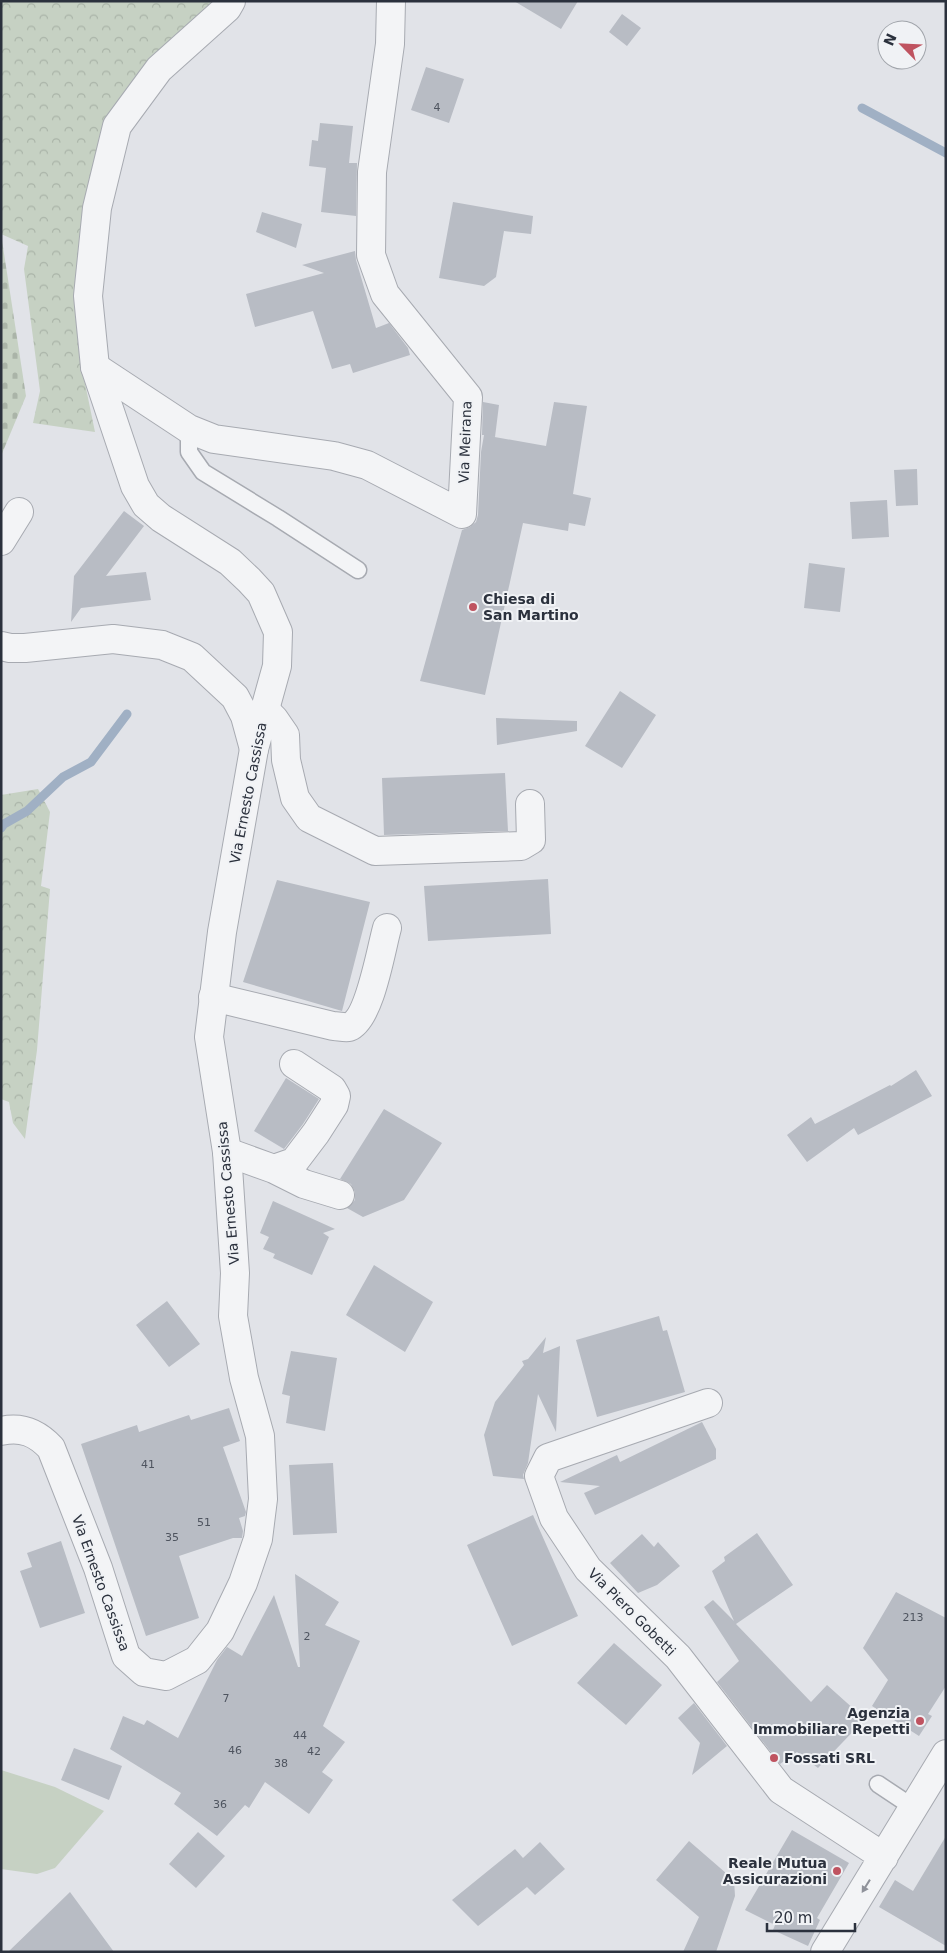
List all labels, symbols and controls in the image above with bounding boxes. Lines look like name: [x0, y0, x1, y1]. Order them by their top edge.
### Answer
north arrow: [877, 20, 927, 70]
text: N: [880, 31, 900, 48]
house number: 4: [434, 101, 441, 114]
street label: Via Meirana: [456, 400, 474, 484]
place label: Chiesa di San Martino: [483, 591, 579, 623]
marker: Chiesa di San Martino: [467, 601, 479, 613]
street label: Via Ernesto Cassissa: [226, 721, 270, 865]
street label: Via Ernesto Cassissa: [214, 1121, 242, 1265]
house number: 41: [141, 1458, 155, 1471]
street label: Via Ernesto Cassissa: [69, 1513, 133, 1653]
house number: 51: [197, 1516, 211, 1529]
house number: 35: [165, 1531, 179, 1544]
street label: Via Piero Gobetti: [585, 1565, 679, 1659]
house number: 213: [903, 1611, 924, 1624]
house number: 2: [304, 1630, 311, 1643]
house number: 7: [223, 1692, 230, 1705]
place label: Agenzia Immobiliare Repetti: [753, 1705, 910, 1737]
marker: Agenzia Immobiliare Repetti: [914, 1715, 926, 1727]
house number: 44: [293, 1729, 307, 1742]
house number: 46: [228, 1744, 242, 1757]
house number: 42: [307, 1745, 321, 1758]
place label: Fossati SRL: [784, 1750, 875, 1766]
marker: Fossati SRL: [768, 1752, 780, 1764]
house number: 38: [274, 1757, 288, 1770]
house number: 36: [213, 1798, 227, 1811]
place label: Reale Mutua Assicurazioni: [723, 1855, 827, 1887]
marker: Reale Mutua Assicurazioni: [831, 1865, 843, 1877]
one-way arrow: [862, 1879, 871, 1892]
scale bar: [767, 1900, 854, 1932]
text: 20 m: [774, 1909, 812, 1927]

